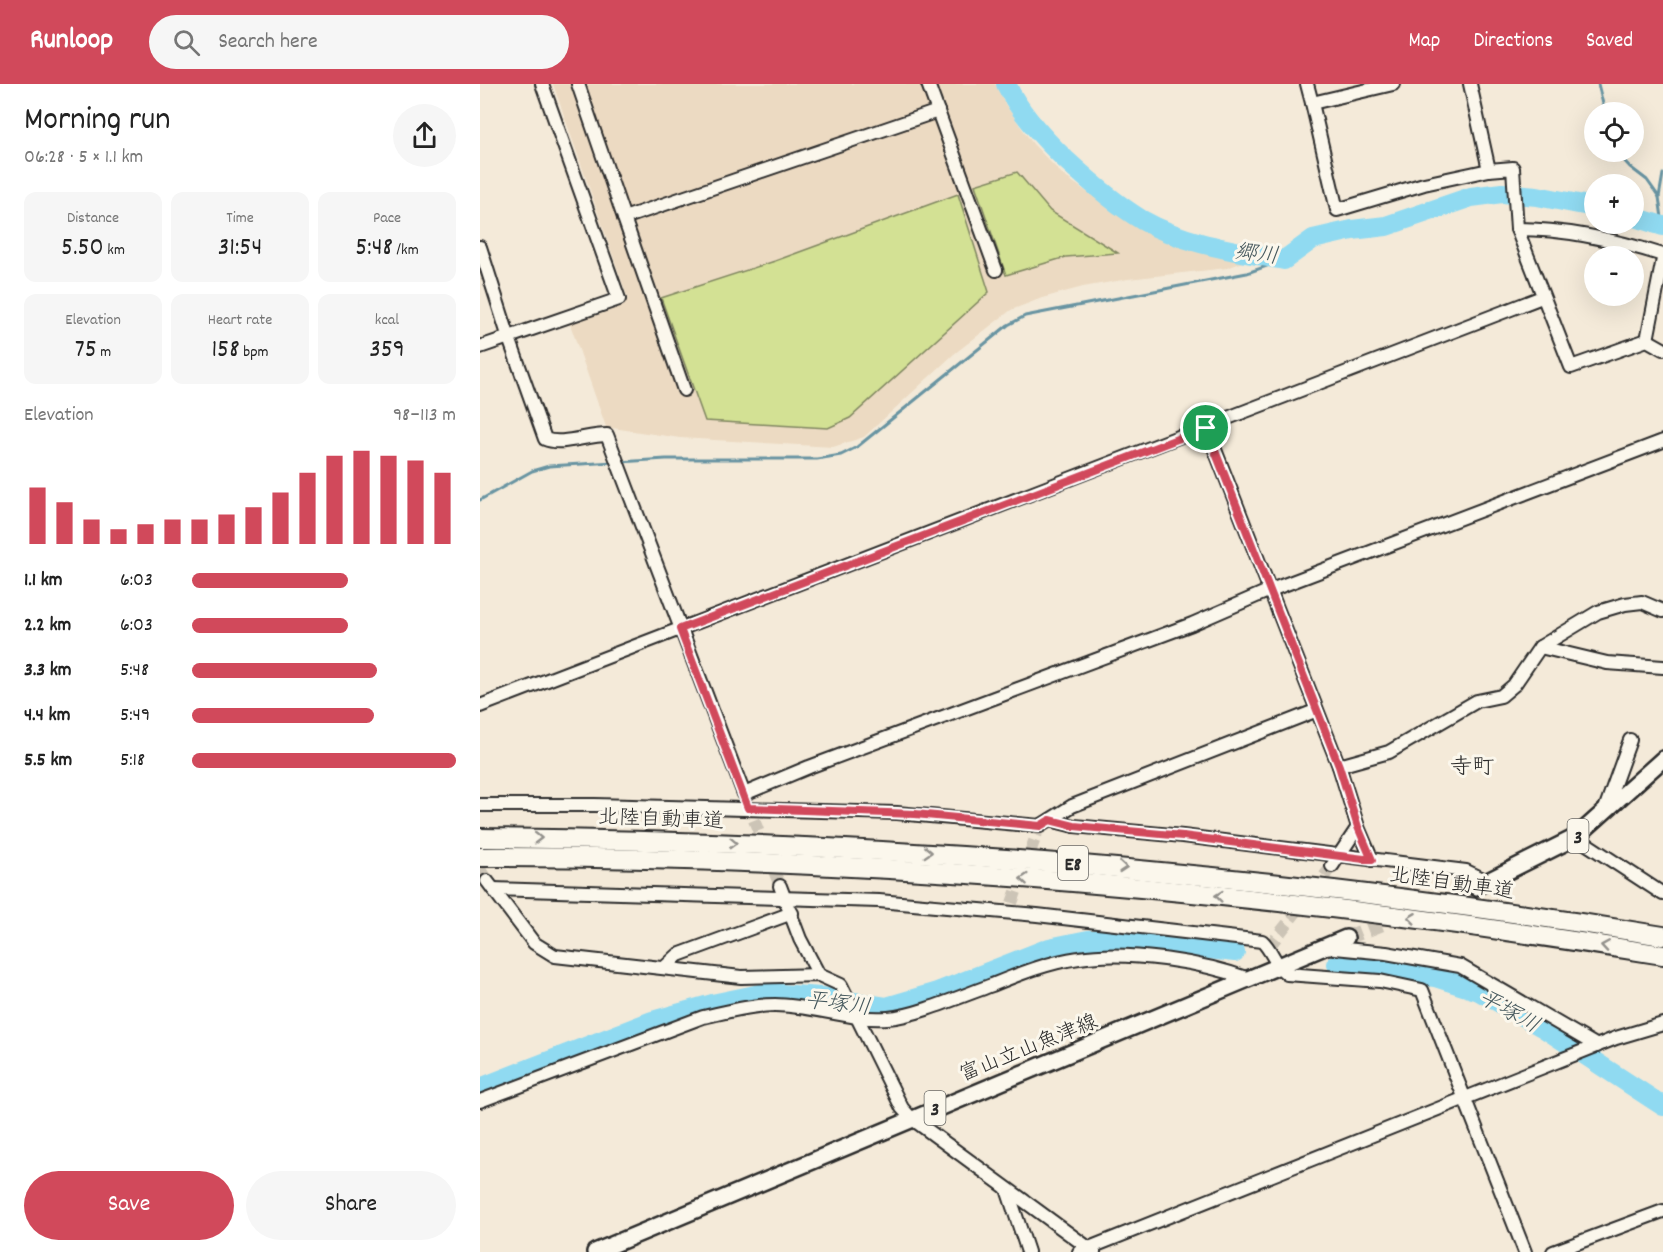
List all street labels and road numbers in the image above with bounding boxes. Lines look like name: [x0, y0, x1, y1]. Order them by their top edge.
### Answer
street label: 北陸自動車道: [597, 804, 724, 838]
road number: 3: [1568, 819, 1588, 853]
road number: E8: [1058, 846, 1088, 880]
street label: 北陸自動車道: [1387, 861, 1516, 909]
street label: 富山立山魚津線: [955, 1008, 1103, 1091]
road number: 3: [924, 1091, 946, 1125]

